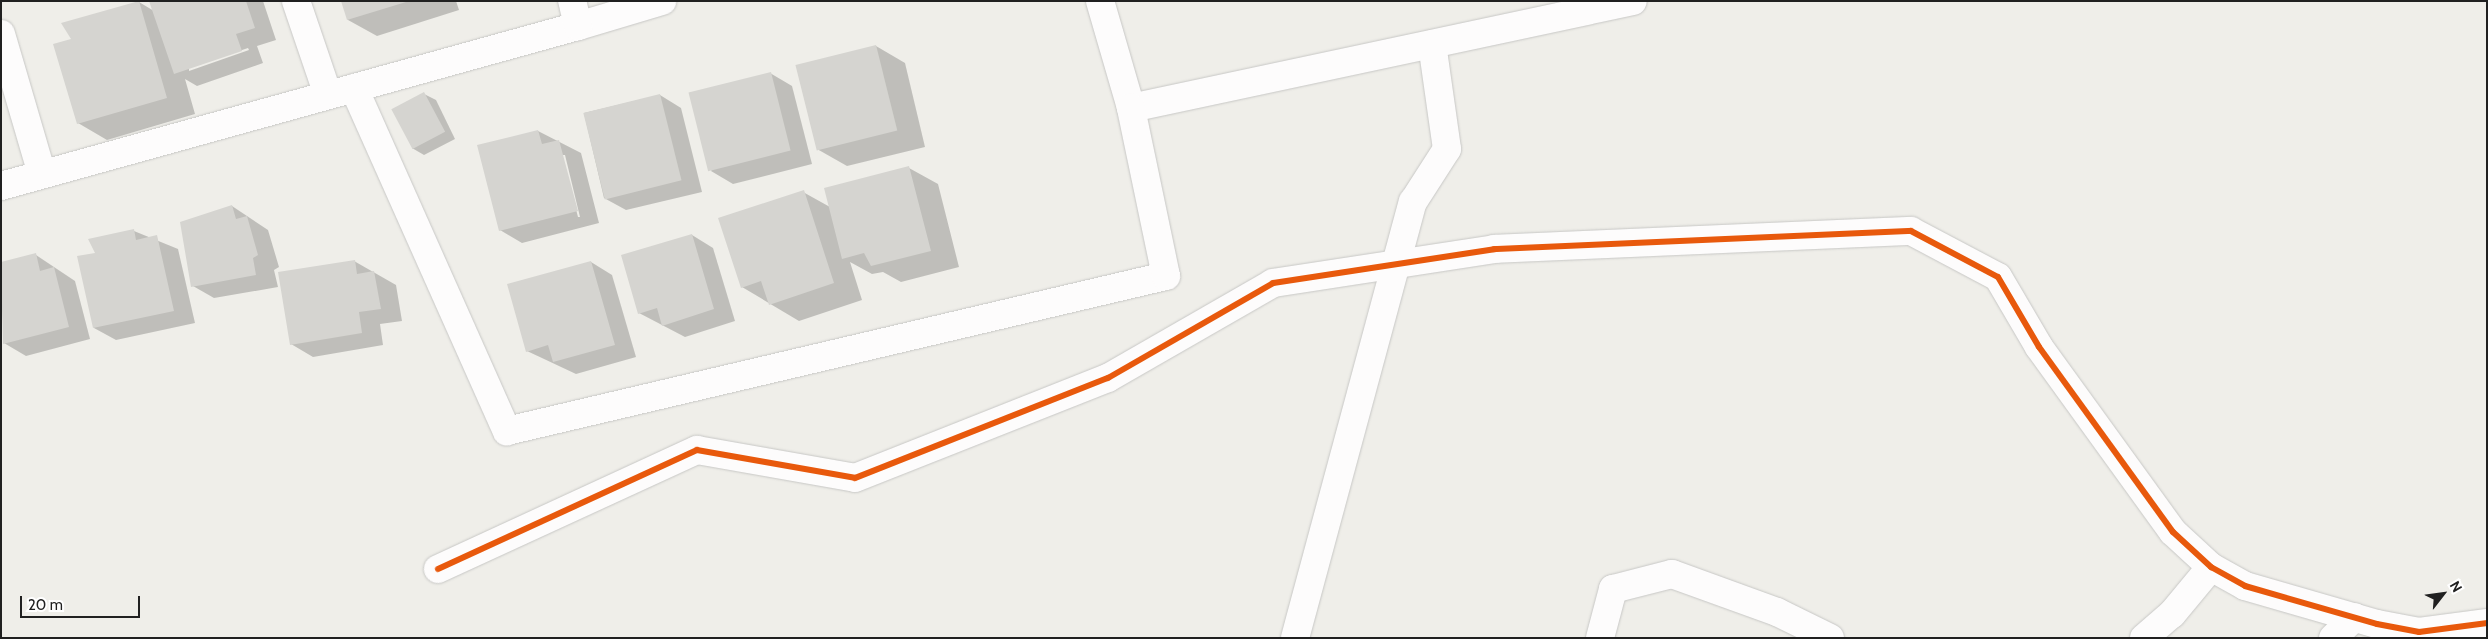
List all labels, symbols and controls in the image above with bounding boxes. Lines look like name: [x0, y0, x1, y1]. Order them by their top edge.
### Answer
north arrow: [2418, 569, 2468, 619]
text: N: [2446, 578, 2466, 595]
scale bar: [22, 586, 142, 618]
text: 20 m: [28, 596, 63, 614]

